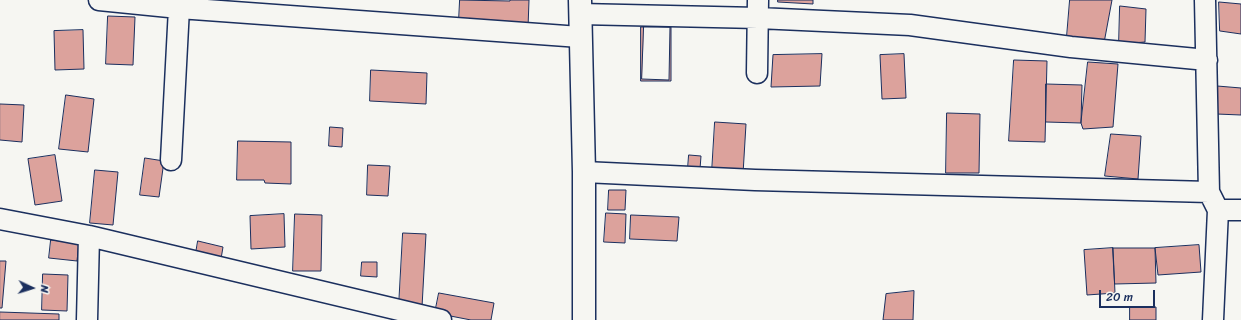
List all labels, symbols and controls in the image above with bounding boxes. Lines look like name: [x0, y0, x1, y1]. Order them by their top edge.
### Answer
north arrow: [12, 268, 52, 308]
scale bar: [1101, 282, 1157, 308]
text: N: [35, 284, 54, 293]
text: 20 m: [1106, 286, 1133, 308]

